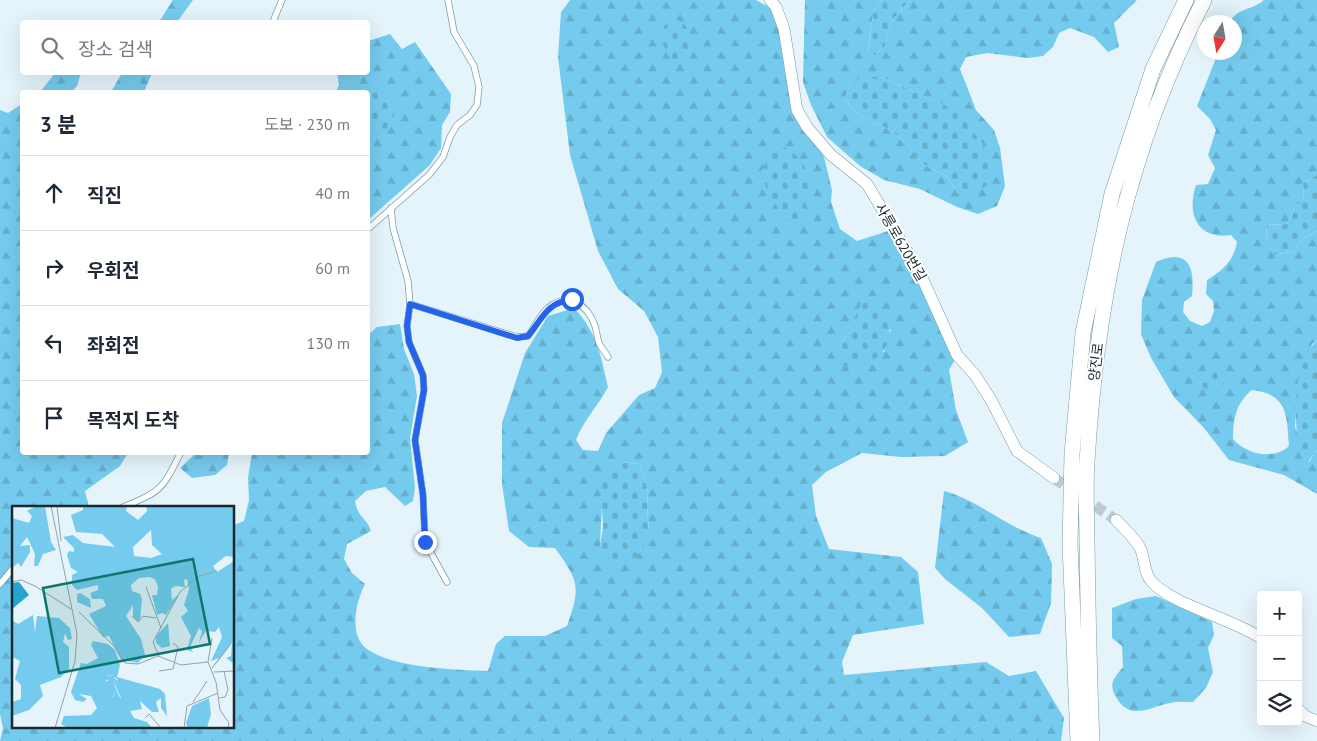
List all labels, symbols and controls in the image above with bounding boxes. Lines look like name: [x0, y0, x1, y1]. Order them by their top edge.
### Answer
north arrow: [1197, 15, 1242, 60]
search box: [20, 20, 370, 75]
icon: search: [38, 34, 66, 62]
text: 장소 검색: [78, 37, 153, 61]
text: 3 분: [40, 111, 77, 138]
text: 도보 · 230 m: [264, 114, 350, 134]
icon: ahead: [40, 179, 68, 207]
text: 직진: [87, 183, 122, 207]
text: 40 m: [315, 183, 350, 203]
street label: 사릉로620번길: [871, 200, 931, 284]
icon: right: [40, 254, 68, 282]
text: 우회전: [87, 258, 139, 282]
text: 60 m: [315, 258, 350, 278]
route start: [561, 288, 584, 311]
icon: left: [40, 329, 68, 357]
text: 좌회전: [87, 333, 139, 357]
text: 130 m: [307, 333, 350, 353]
street label: 양진로: [1085, 342, 1107, 382]
icon: arrive: [40, 404, 68, 432]
text: 목적지 도착: [87, 408, 179, 432]
inset map: [12, 506, 235, 728]
route end: [414, 531, 437, 554]
map controls: [1257, 591, 1302, 726]
button: +: [1257, 591, 1302, 636]
button: −: [1257, 636, 1302, 681]
button: layers: [1257, 681, 1302, 726]

